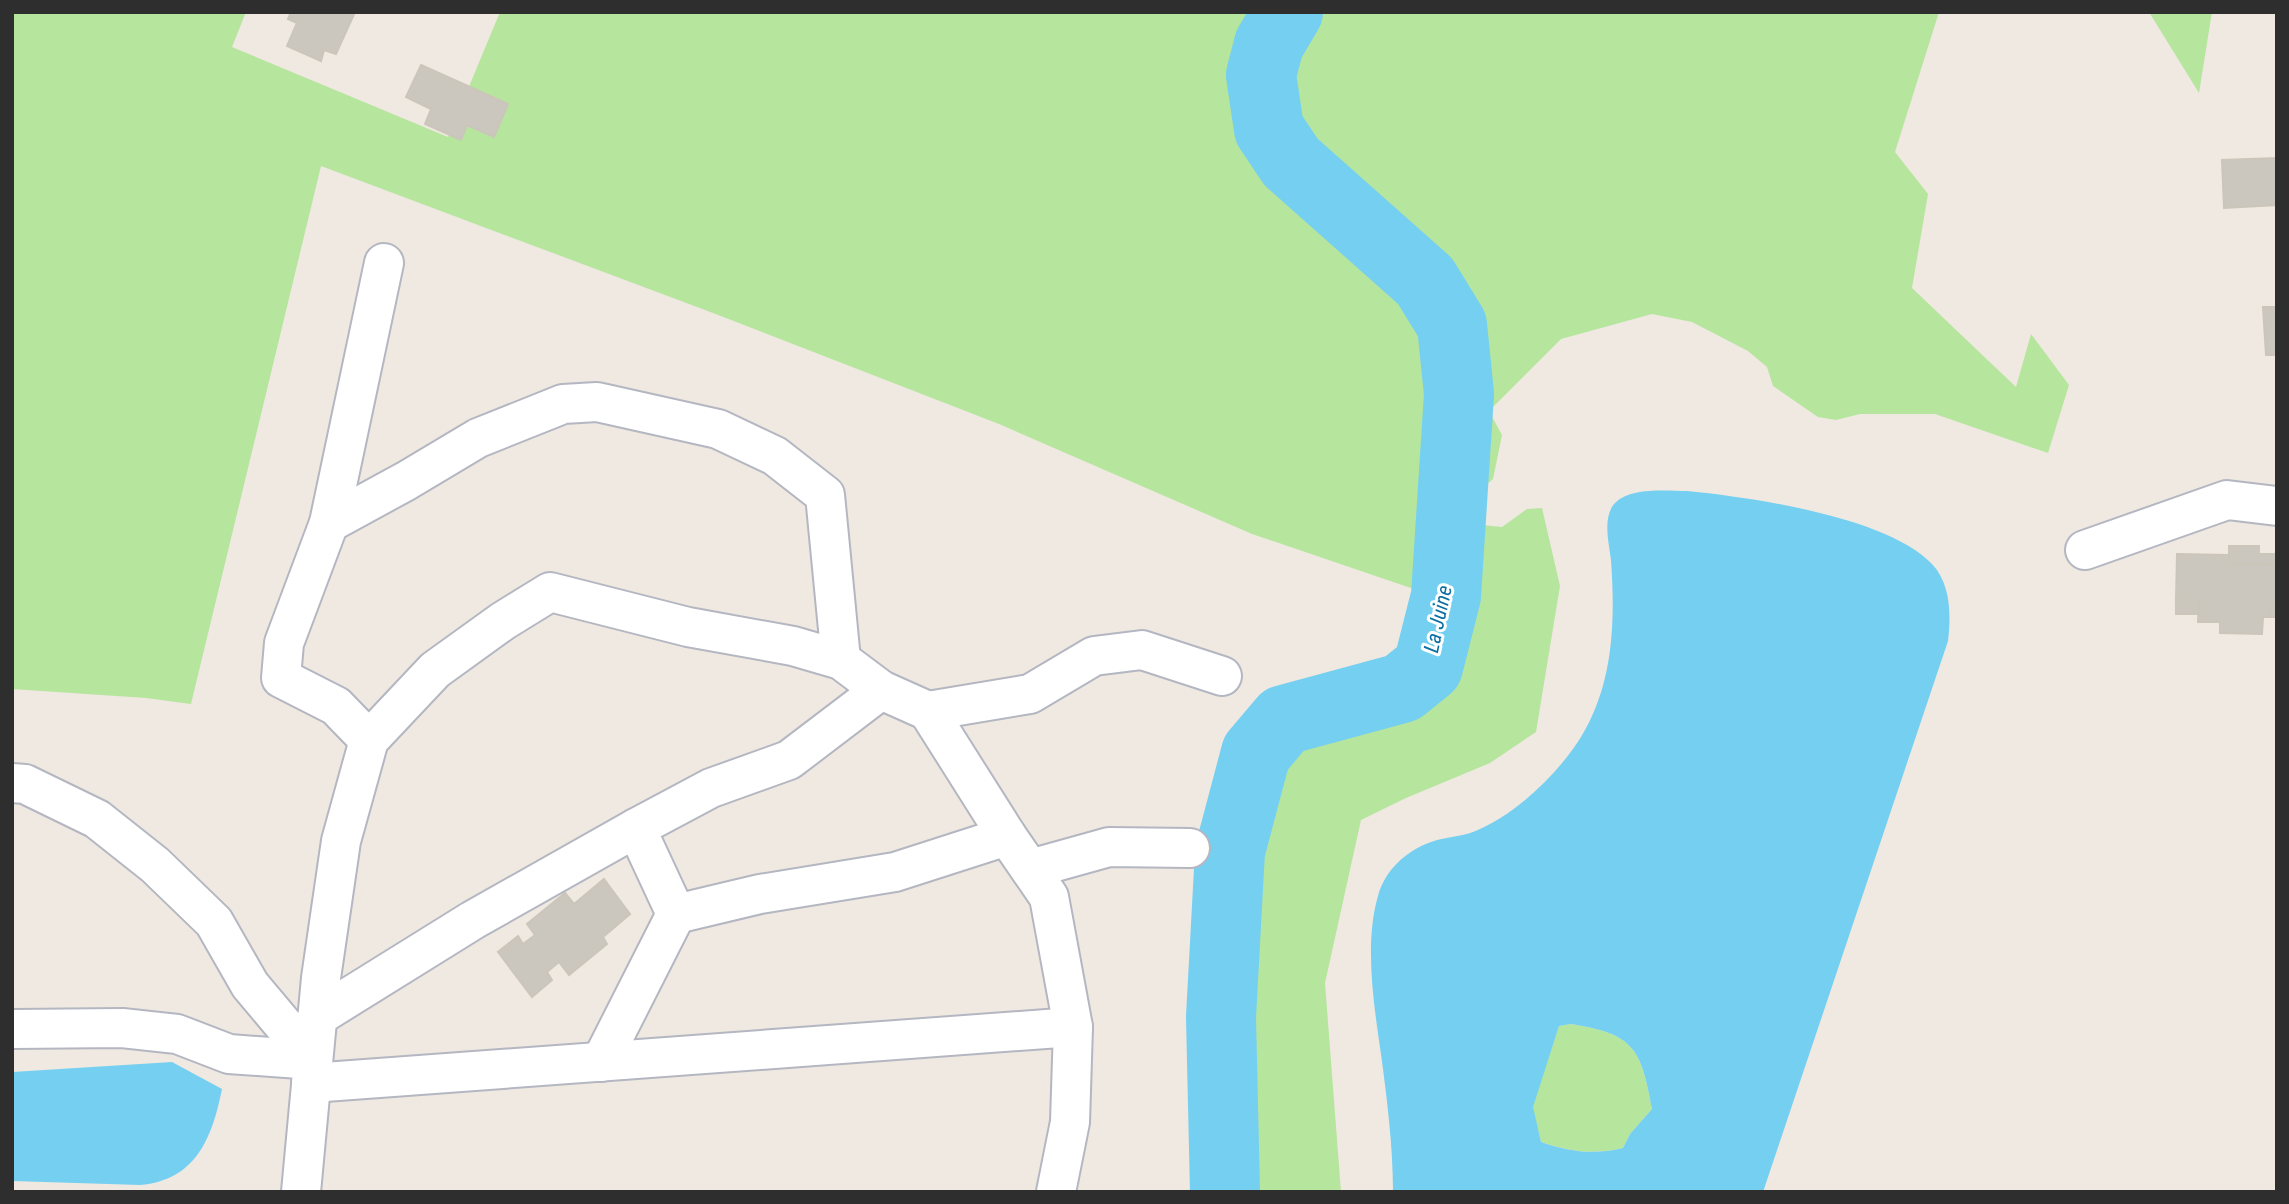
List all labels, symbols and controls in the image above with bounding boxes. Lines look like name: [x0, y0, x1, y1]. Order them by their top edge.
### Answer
water label: La Juine: [1419, 583, 1457, 655]

